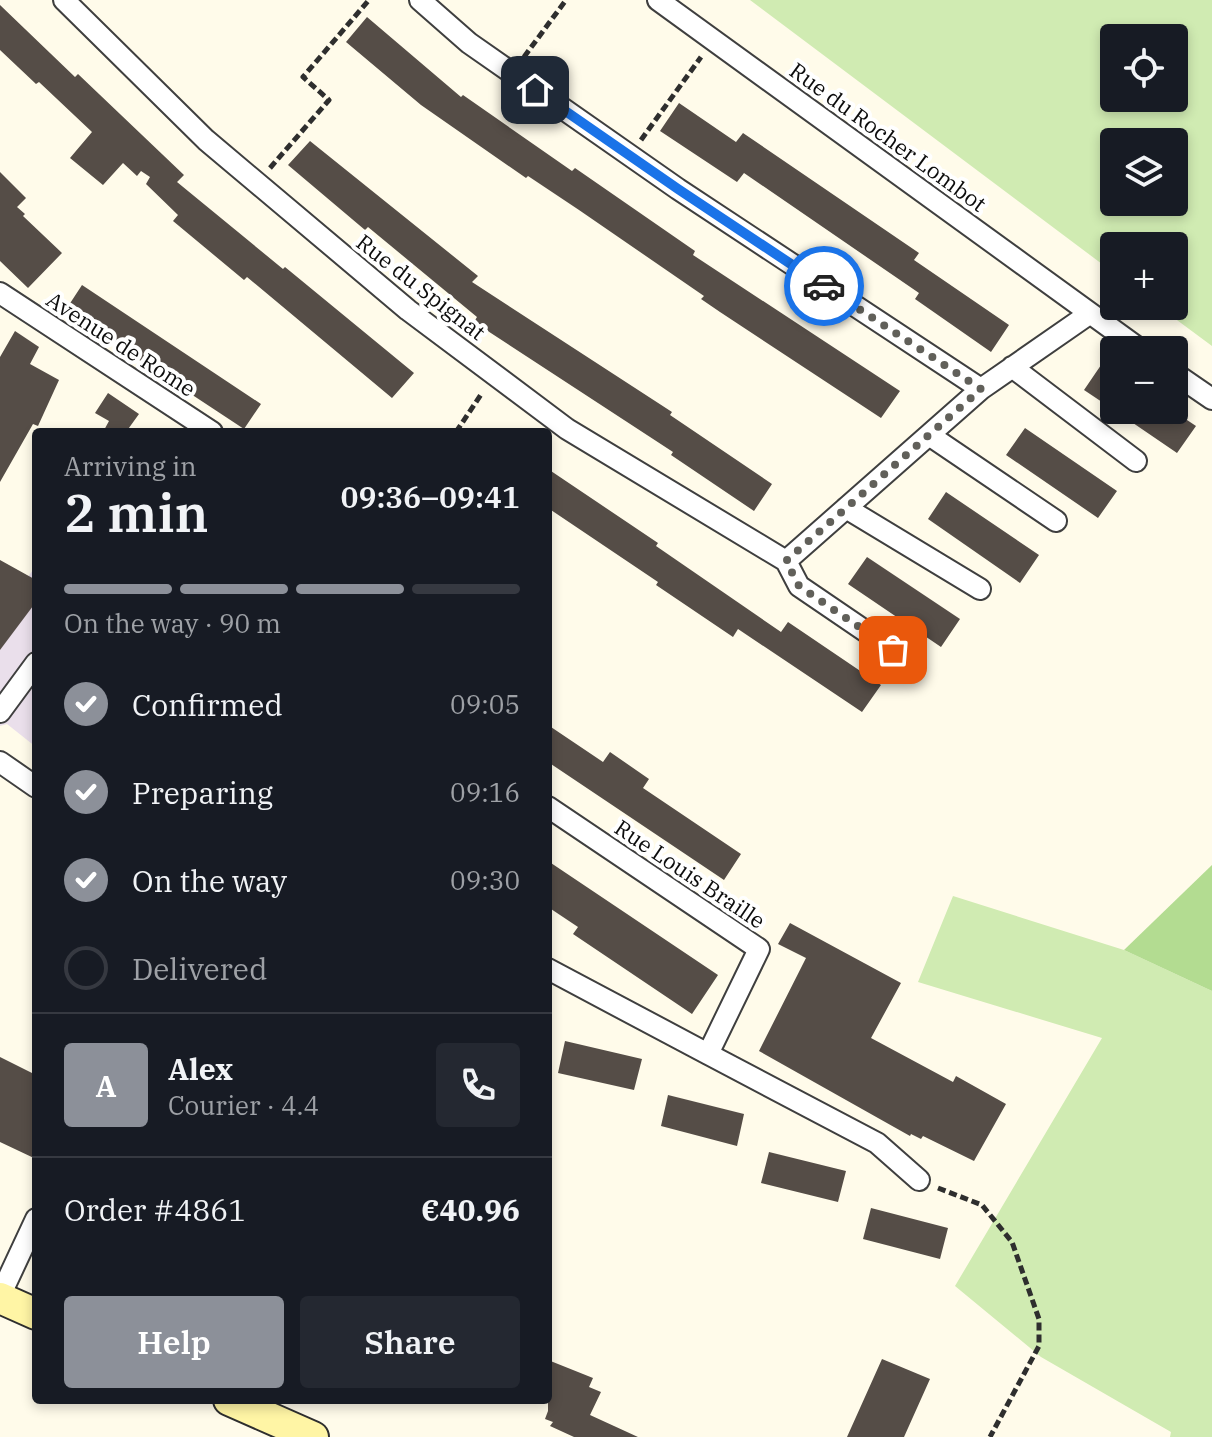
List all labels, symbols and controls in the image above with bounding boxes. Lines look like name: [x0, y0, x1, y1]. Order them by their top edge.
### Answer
map controls: [1100, 24, 1188, 424]
button: locate: [1100, 24, 1188, 112]
street label: Rue du Rocher Lombot: [784, 55, 992, 218]
pin: [501, 56, 569, 124]
icon: home: [513, 68, 557, 112]
button: layers: [1100, 128, 1188, 216]
street label: Rue du Spignat: [351, 227, 492, 346]
button: +: [1100, 232, 1188, 320]
courier: [784, 246, 864, 326]
icon: car: [802, 264, 846, 308]
street label: Avenue de Rome: [41, 284, 201, 403]
button: −: [1100, 336, 1188, 424]
text: Arriving in: [64, 449, 197, 483]
text: 09:36–09:41: [340, 477, 520, 516]
text: 2 min: [64, 479, 209, 546]
text: On the way · 90 m: [64, 606, 281, 640]
pin: [859, 616, 927, 684]
icon: bag: [871, 628, 915, 672]
icon: check: [64, 682, 108, 726]
text: Confirmed: [132, 685, 283, 724]
text: 09:05: [450, 687, 520, 721]
icon: check: [64, 770, 108, 814]
text: Preparing: [132, 773, 273, 812]
text: 09:16: [450, 775, 520, 809]
street label: Rue Louis Braille: [609, 812, 771, 935]
icon: check: [64, 858, 108, 902]
text: On the way: [132, 861, 287, 900]
text: 09:30: [450, 863, 520, 897]
text: Delivered: [132, 949, 267, 988]
button: phone: [436, 1043, 520, 1127]
text: Alex: [168, 1049, 233, 1088]
text: A: [96, 1066, 116, 1105]
text: Courier · 4.4: [168, 1088, 319, 1122]
text: Order #4861: [64, 1190, 246, 1229]
text: €40.96: [421, 1190, 520, 1229]
button: Help: [64, 1296, 284, 1388]
button: Share: [300, 1296, 520, 1388]

